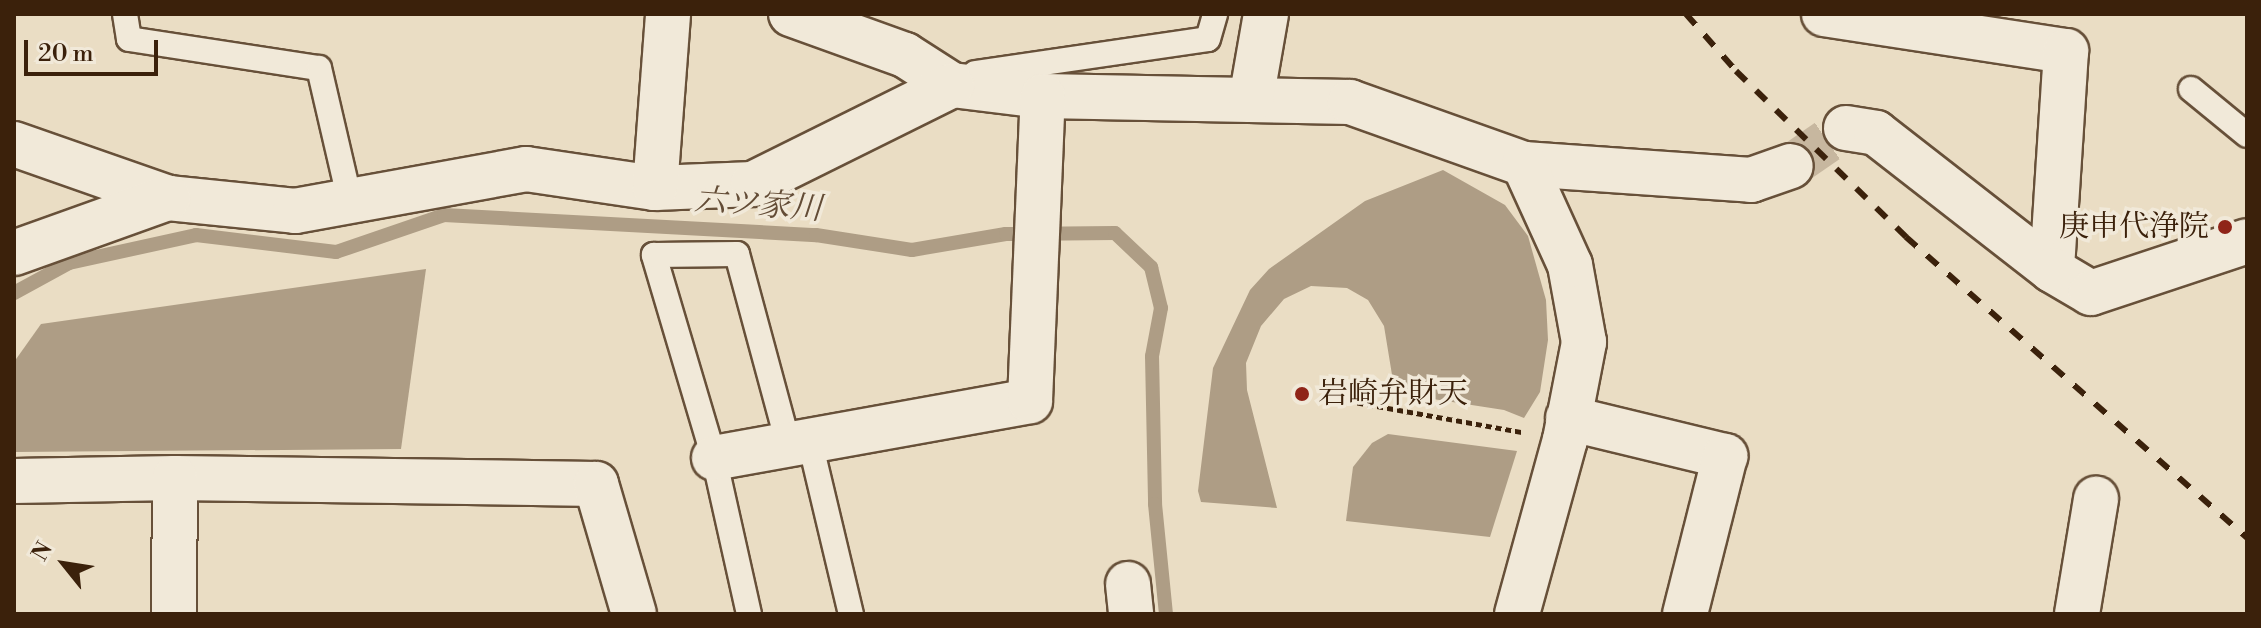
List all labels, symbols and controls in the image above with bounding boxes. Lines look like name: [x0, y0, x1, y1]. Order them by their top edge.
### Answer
scale bar: [28, 24, 162, 74]
text: 20 m: [38, 39, 94, 69]
water label: 六ツ家川: [693, 181, 823, 229]
place label: 庚申代浄院: [2059, 209, 2209, 245]
marker: 庚申代浄院: [2216, 218, 2234, 236]
place label: 岩崎弁財天: [1318, 376, 1468, 412]
marker: 岩崎弁財天: [1293, 385, 1311, 403]
north arrow: [24, 524, 104, 604]
text: N: [27, 537, 59, 566]

